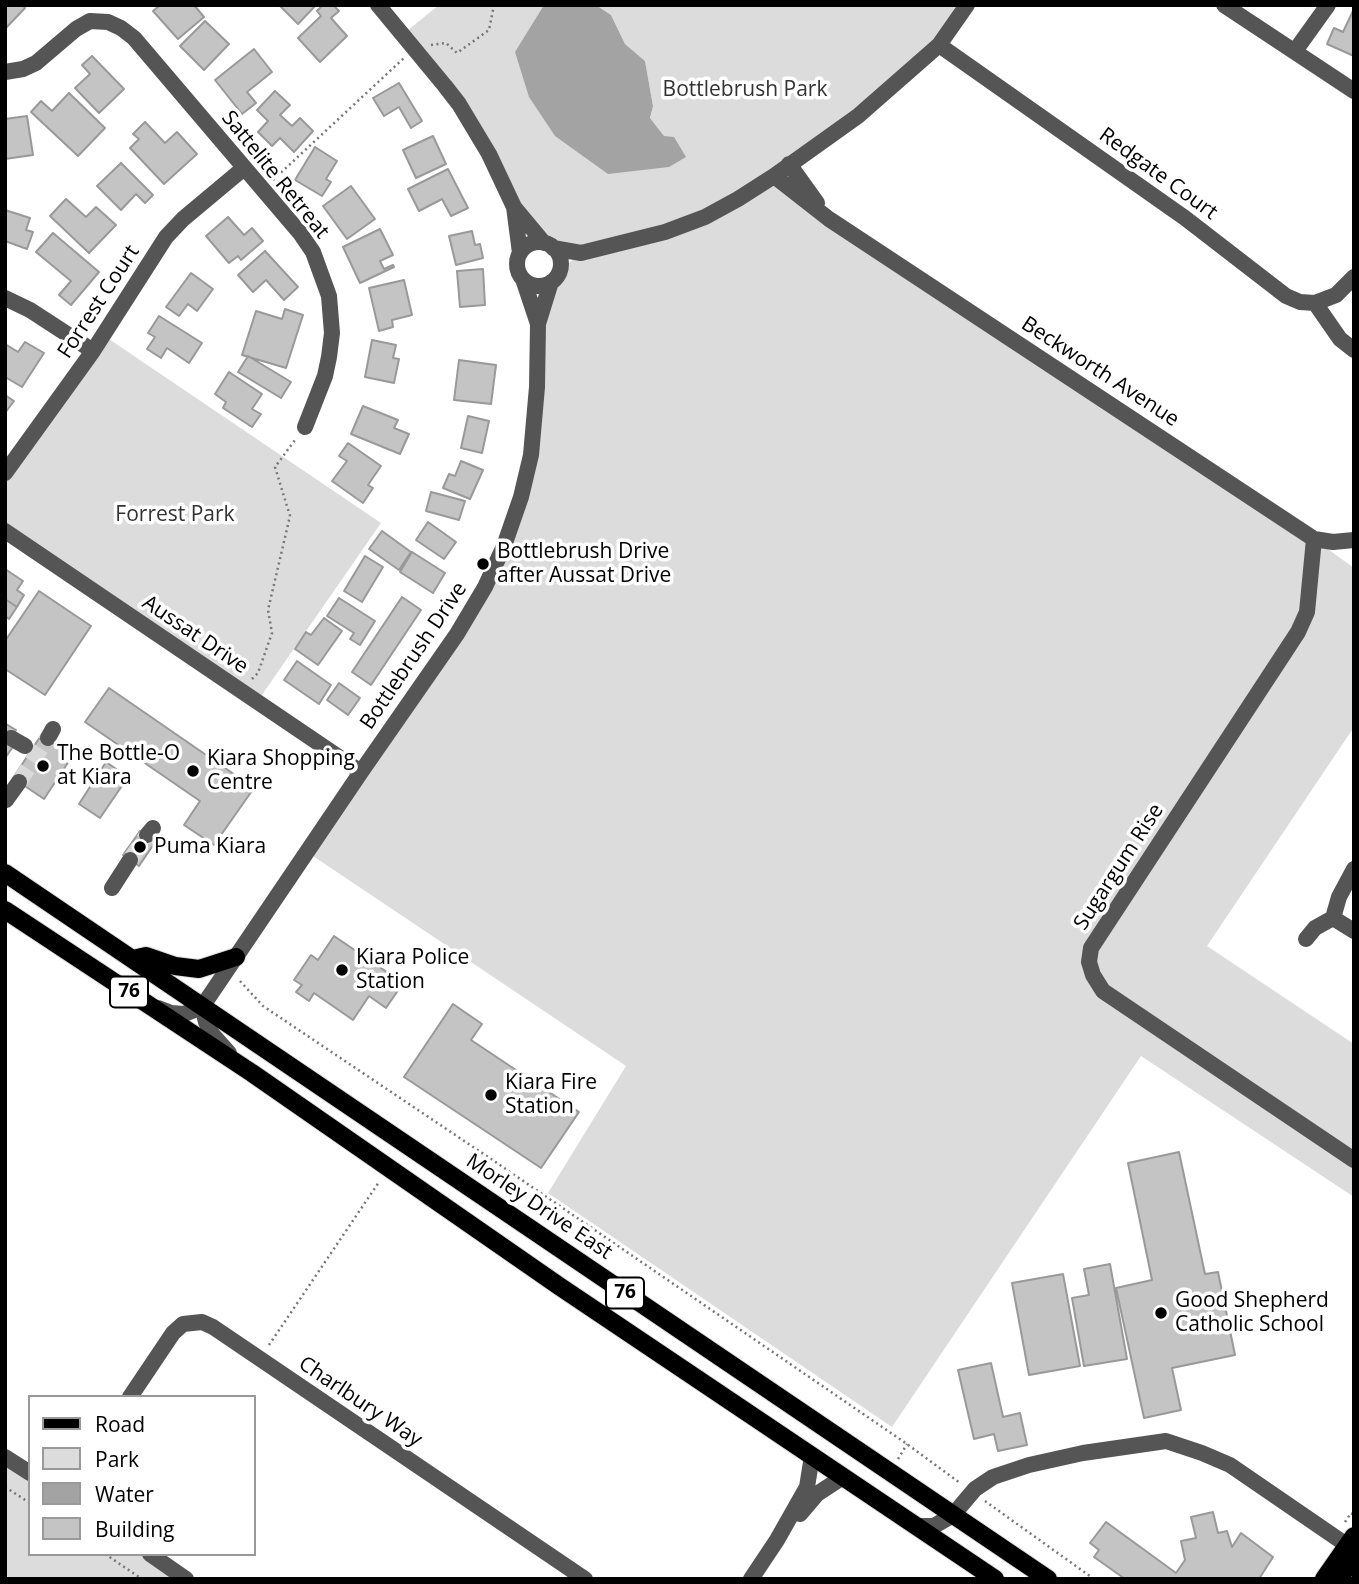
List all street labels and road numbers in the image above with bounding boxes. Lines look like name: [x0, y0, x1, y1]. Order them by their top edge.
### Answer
street label: Sattelite Retreat: [216, 106, 334, 244]
street label: Redgate Court: [1094, 123, 1222, 225]
street label: Forrest Court: [53, 241, 145, 363]
street label: Beckworth Avenue: [1016, 312, 1184, 432]
street label: Bottlebrush Drive: [355, 578, 473, 734]
street label: Aussat Drive: [137, 590, 253, 680]
street label: Sugargum Rise: [1069, 799, 1169, 935]
road number: 76: [110, 976, 148, 1008]
street label: Morley Drive East: [461, 1149, 617, 1265]
road number: 76: [606, 1278, 644, 1308]
street label: Charlbury Way: [293, 1351, 427, 1453]

